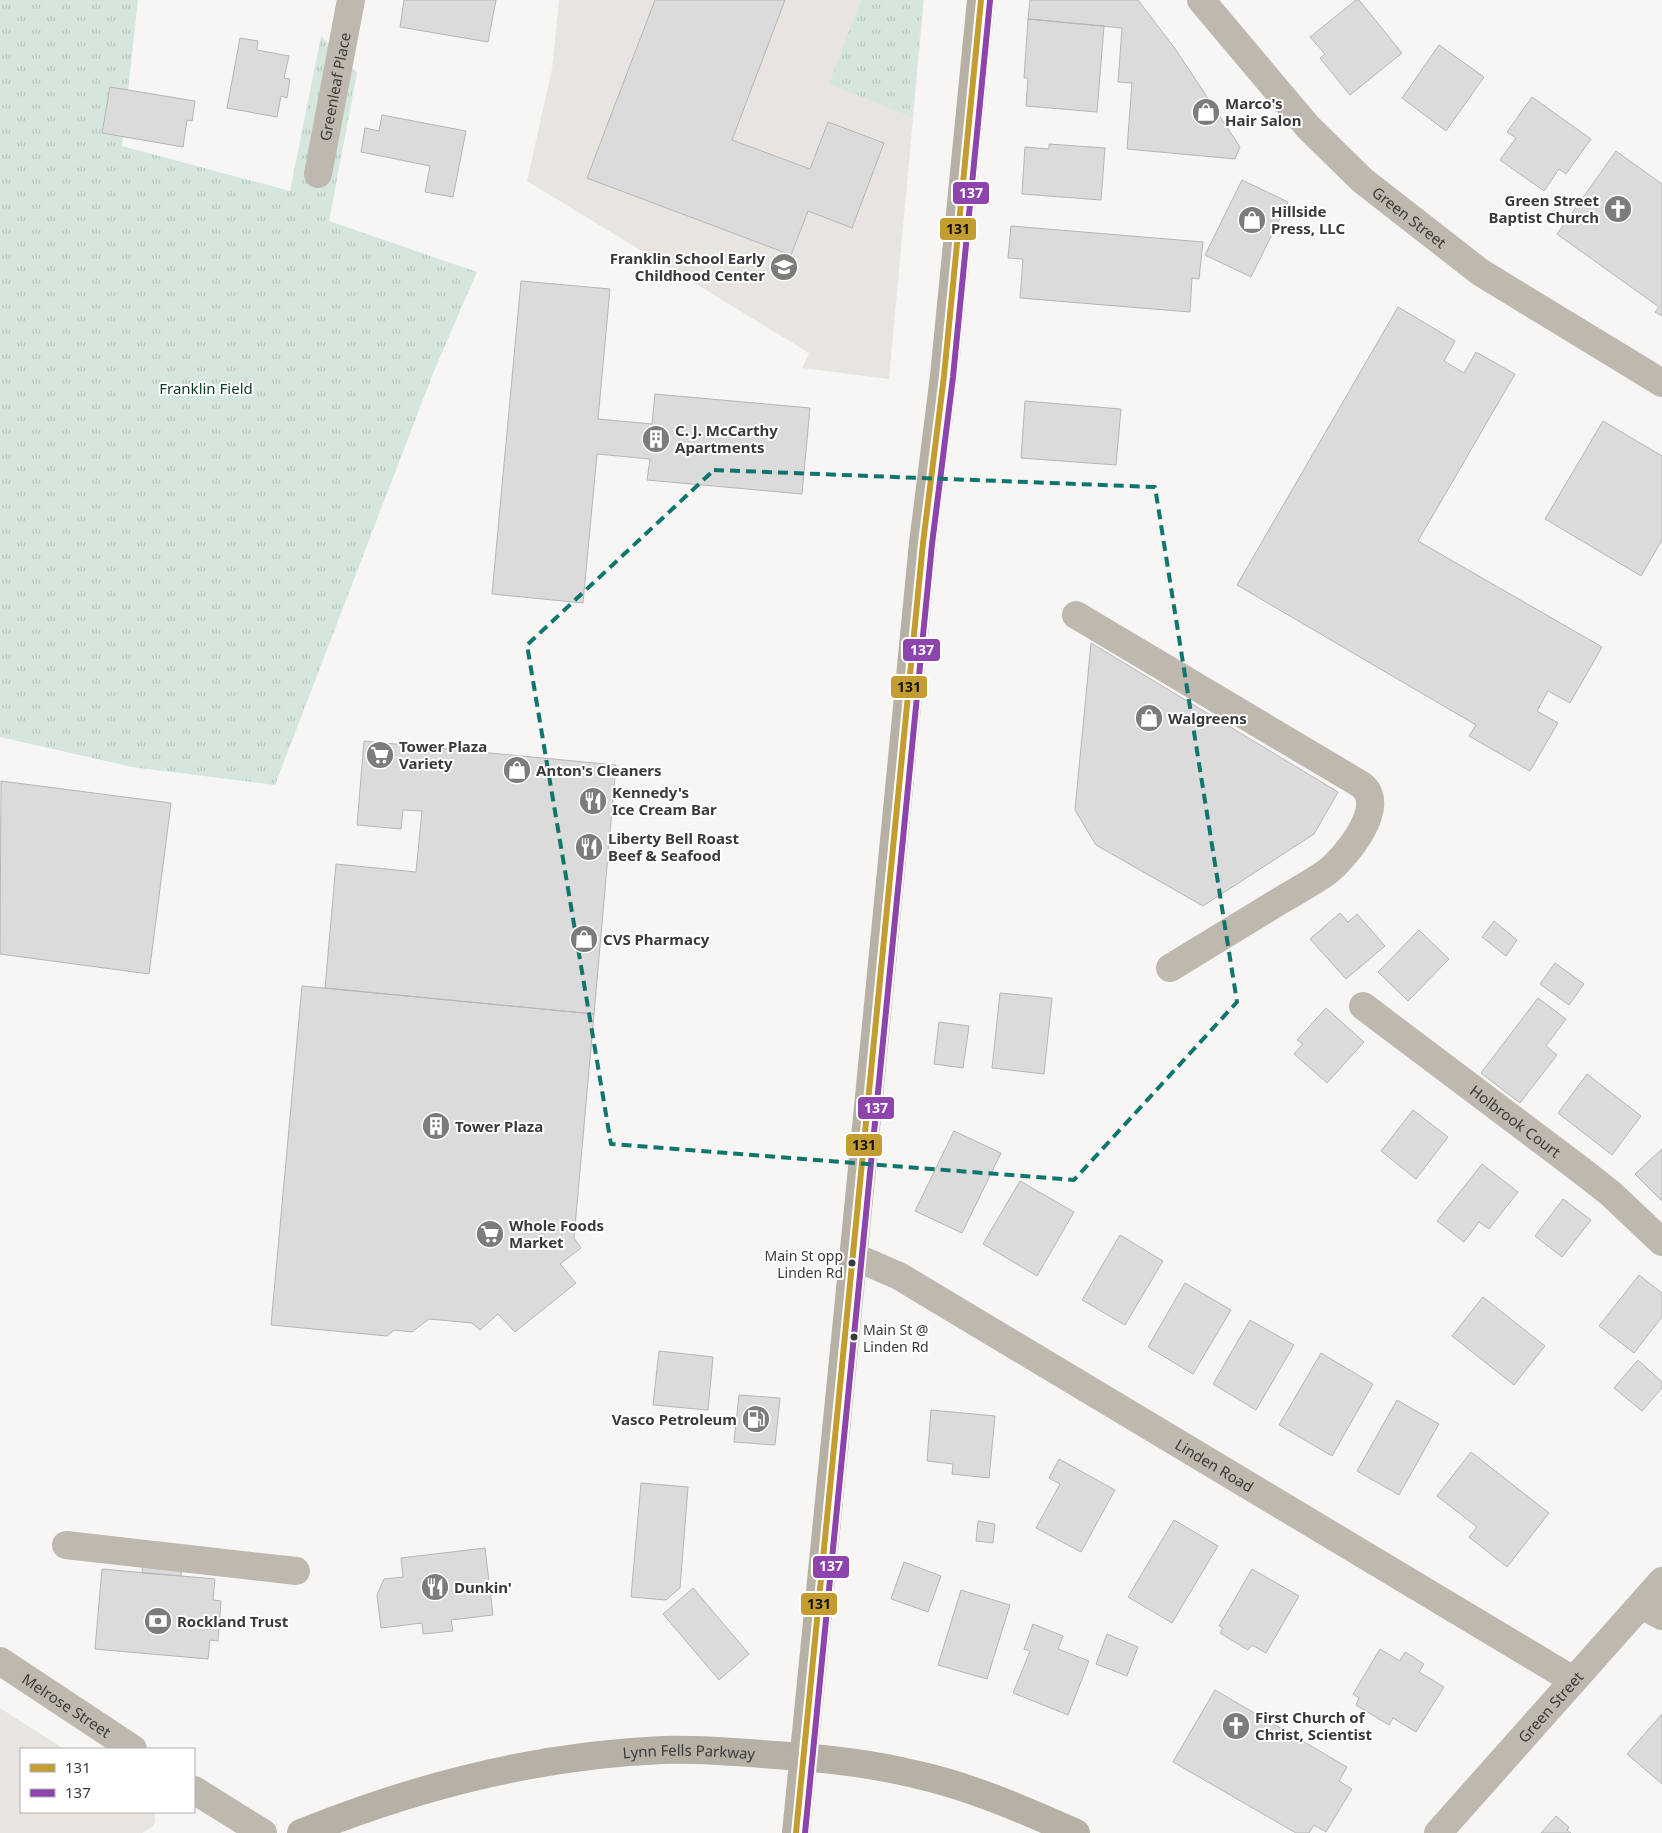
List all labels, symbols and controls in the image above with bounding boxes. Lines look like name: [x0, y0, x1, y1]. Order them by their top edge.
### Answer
street label: Greenleaf Place: [315, 31, 355, 142]
place label: Marco's Hair Salon: [1225, 93, 1301, 130]
shop icon: Marco's Hair Salon: [1191, 97, 1221, 127]
line badge: 137: [952, 181, 990, 205]
street label: Green Street: [1368, 182, 1451, 253]
text: 137: [959, 183, 983, 202]
place label: Green Street Baptist Church: [1489, 190, 1599, 227]
church icon: Green Street Baptist Church: [1603, 194, 1633, 224]
place label: Hillside Press, LLC: [1271, 201, 1345, 238]
shop icon: Hillside Press, LLC: [1237, 205, 1267, 235]
line badge: 131: [939, 217, 977, 241]
text: 131: [946, 219, 970, 238]
place label: Franklin School Early Childhood Center: [610, 248, 765, 285]
school or university icon: Franklin School Early Childhood Center: [769, 252, 799, 282]
park label: Franklin Field: [159, 378, 253, 398]
place label: C. J. McCarthy Apartments: [675, 420, 778, 457]
building icon: C. J. McCarthy Apartments: [641, 424, 671, 454]
line badge: 137: [902, 638, 941, 662]
text: 137: [910, 640, 934, 659]
line badge: 131: [890, 675, 928, 699]
text: 131: [897, 677, 921, 696]
shop icon: Walgreens: [1134, 703, 1164, 733]
place label: Walgreens: [1168, 708, 1247, 728]
place label: Tower Plaza Variety: [399, 736, 487, 773]
supermarket icon: Tower Plaza Variety: [365, 740, 395, 770]
shop icon: Anton's Cleaners: [502, 755, 532, 785]
place label: Anton's Cleaners: [536, 760, 662, 780]
place label: Kennedy's Ice Cream Bar: [612, 782, 717, 819]
restaurant icon: Kennedy's Ice Cream Bar: [578, 786, 608, 816]
place label: Liberty Bell Roast Beef & Seafood: [608, 828, 739, 865]
restaurant icon: Liberty Bell Roast Beef & Seafood: [574, 832, 604, 862]
shop icon: CVS Pharmacy: [569, 924, 599, 954]
place label: CVS Pharmacy: [603, 929, 710, 949]
street label: Holbrook Court: [1466, 1080, 1565, 1162]
line badge: 137: [857, 1096, 895, 1120]
text: 137: [864, 1098, 888, 1117]
building icon: Tower Plaza: [421, 1111, 451, 1141]
place label: Tower Plaza: [455, 1116, 543, 1136]
line badge: 131: [845, 1133, 883, 1157]
text: 131: [852, 1135, 876, 1154]
place label: Whole Foods Market: [509, 1215, 604, 1252]
supermarket icon: Whole Foods Market: [475, 1219, 505, 1249]
place label: Main St opp Linden Rd: [764, 1246, 843, 1282]
marker: Main St opp Linden Rd: [847, 1258, 857, 1268]
place label: Main St @ Linden Rd: [863, 1320, 929, 1356]
marker: Main St @ Linden Rd: [849, 1332, 859, 1342]
fuel station icon: Vasco Petroleum: [741, 1404, 771, 1434]
place label: Vasco Petroleum: [612, 1409, 737, 1429]
street label: Linden Road: [1172, 1434, 1257, 1496]
line badge: 137: [812, 1555, 850, 1579]
text: 137: [819, 1556, 843, 1575]
restaurant icon: Dunkin': [420, 1572, 450, 1602]
place label: Dunkin': [454, 1577, 512, 1597]
line badge: 131: [800, 1592, 838, 1616]
text: 131: [807, 1594, 831, 1613]
bank icon: Rockland Trust: [143, 1606, 173, 1636]
place label: Rockland Trust: [177, 1611, 289, 1631]
street label: Green Street: [1513, 1666, 1588, 1747]
street label: Melrose Street: [18, 1669, 115, 1742]
place label: First Church of Christ, Scientist: [1255, 1707, 1373, 1744]
church icon: First Church of Christ, Scientist: [1221, 1711, 1251, 1741]
street label: Lynn Fells Parkway: [622, 1740, 756, 1763]
legend: [20, 1748, 195, 1813]
text: 131: [65, 1757, 91, 1777]
text: 137: [65, 1782, 91, 1802]

